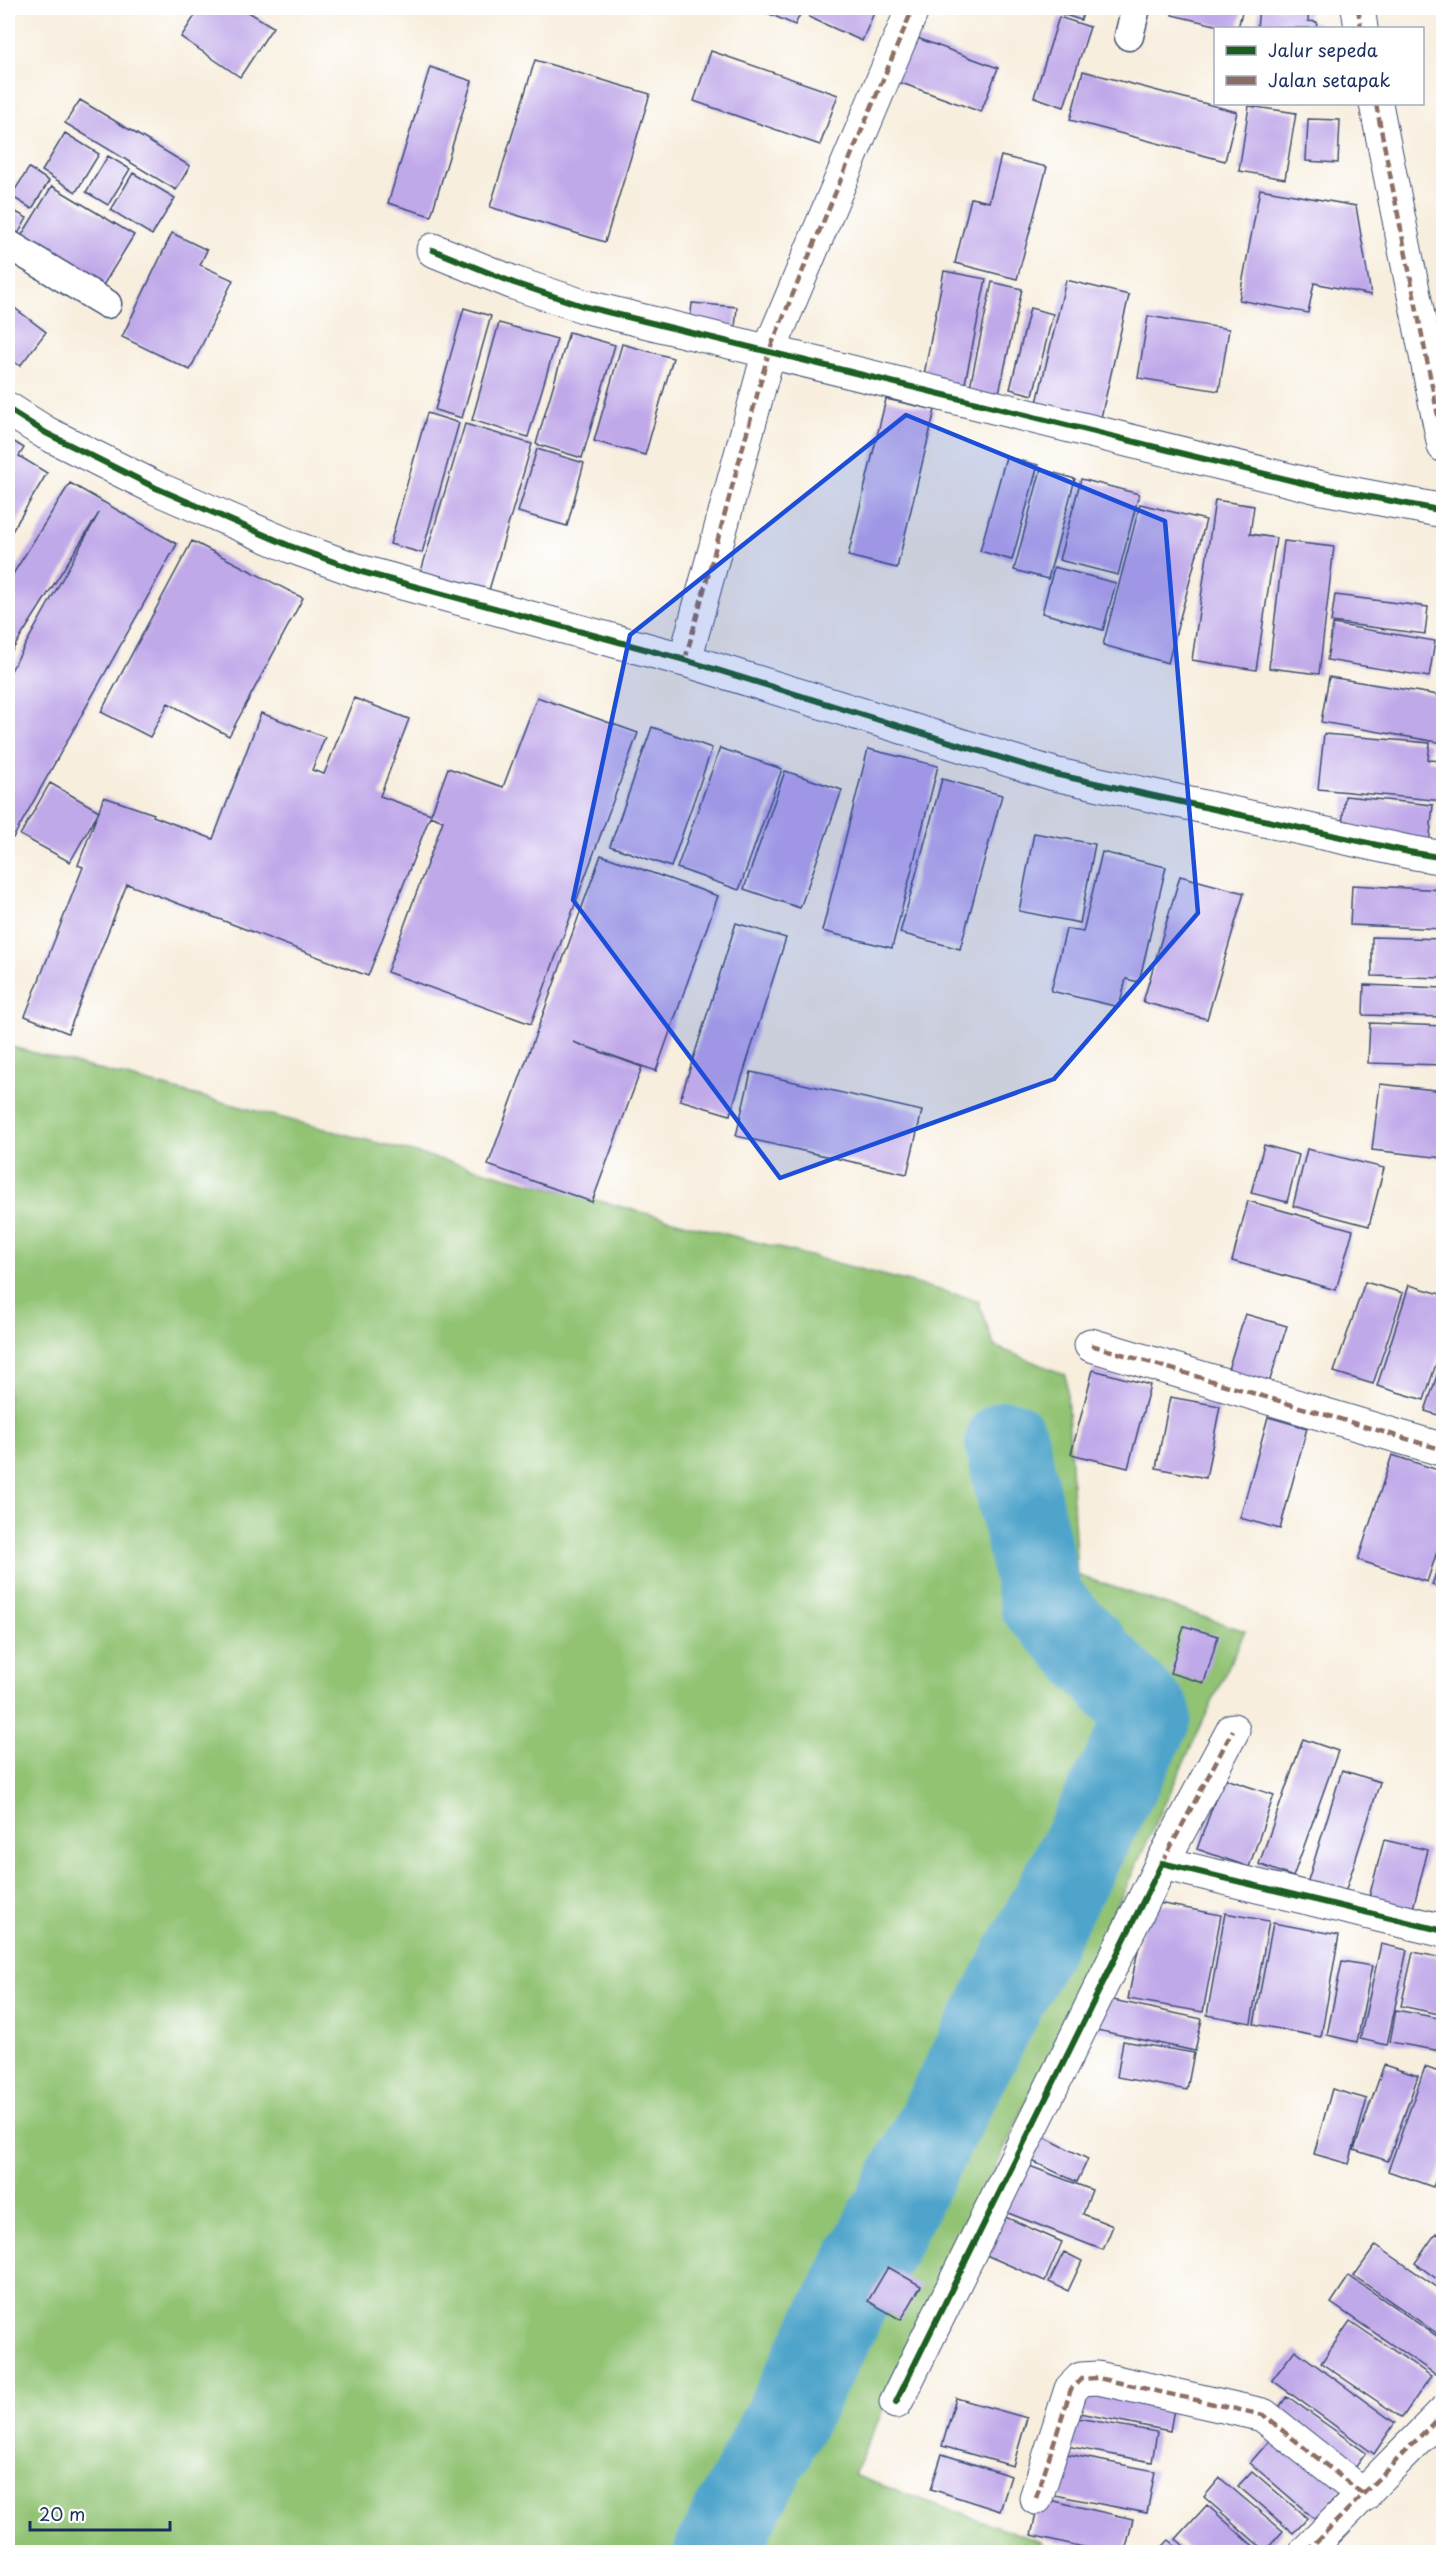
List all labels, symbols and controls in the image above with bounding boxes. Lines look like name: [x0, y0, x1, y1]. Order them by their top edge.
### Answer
legend: [1214, 27, 1424, 105]
text: Jalur sepeda: [1268, 36, 1378, 63]
text: Jalan setapak: [1268, 66, 1390, 93]
scale bar: [30, 2494, 170, 2532]
text: 20 m: [39, 2500, 85, 2527]

